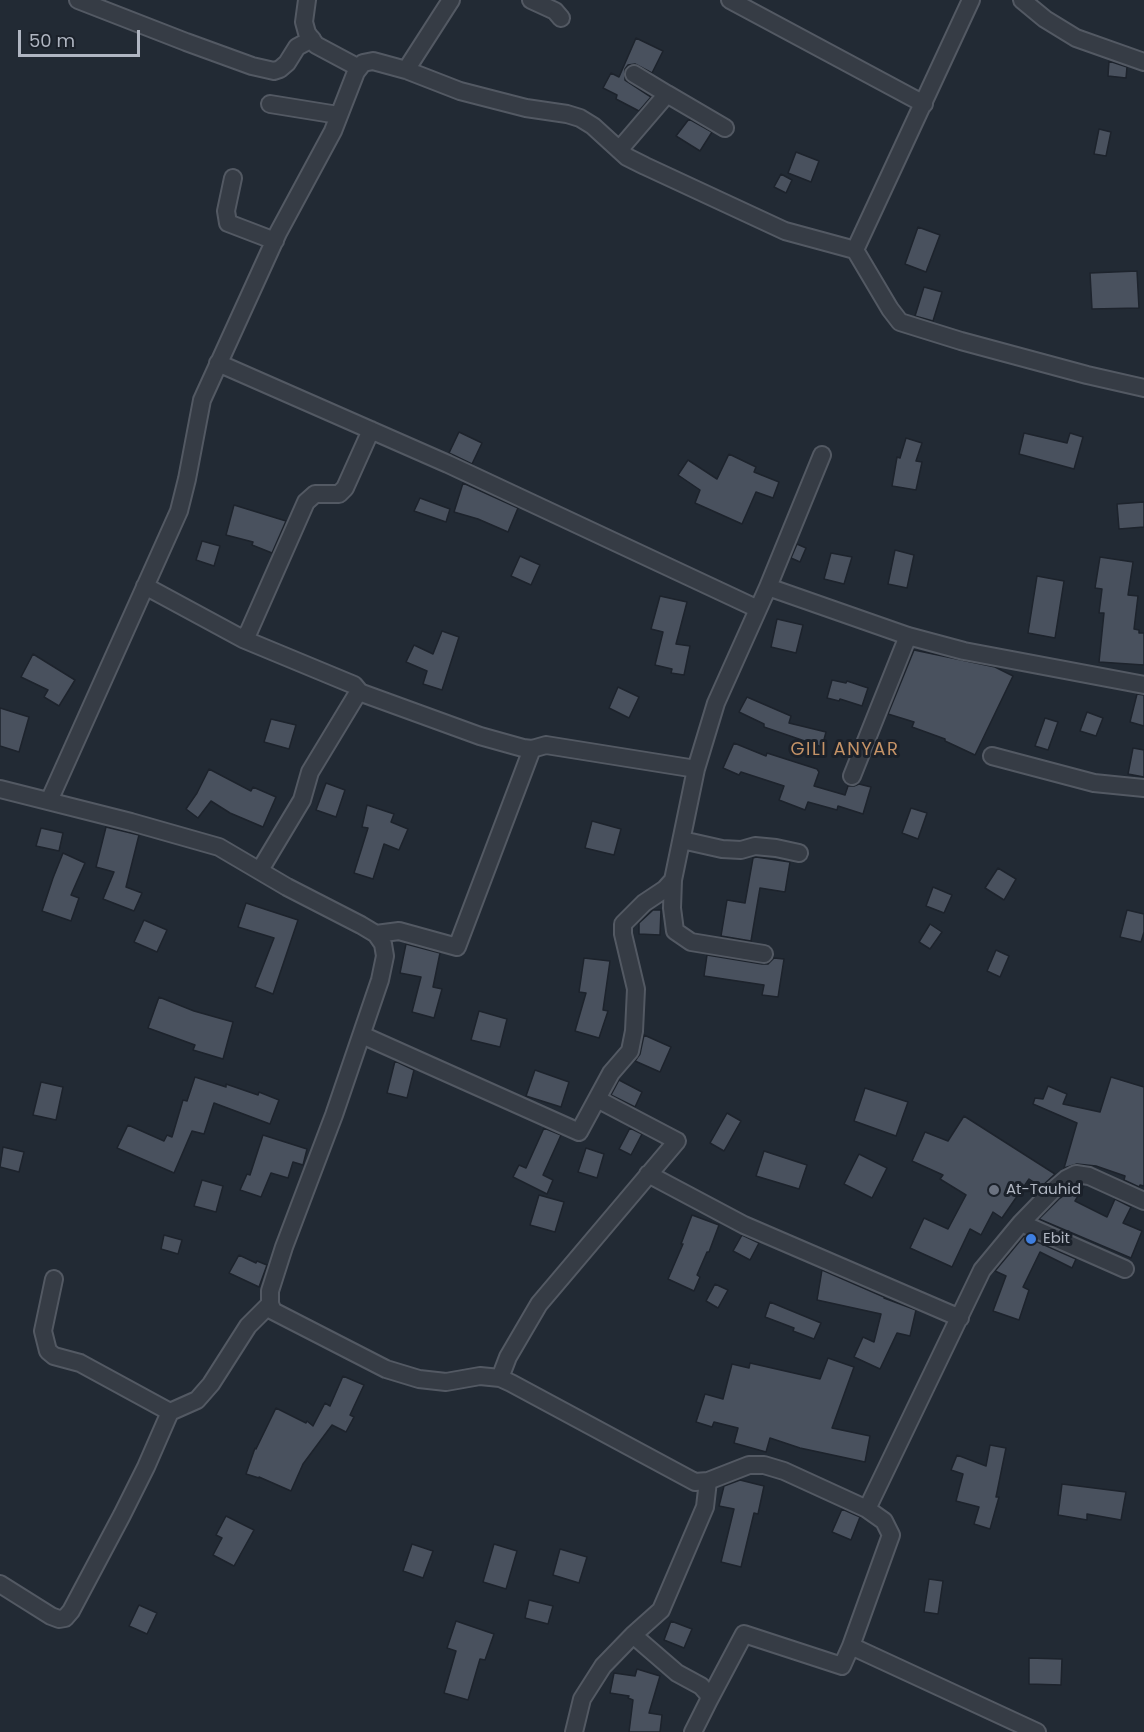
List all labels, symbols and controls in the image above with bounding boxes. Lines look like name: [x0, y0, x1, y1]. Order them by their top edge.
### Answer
scale bar: [21, 18, 142, 56]
text: 50 m: [29, 28, 75, 53]
district label: GILI ANYAR: [791, 739, 899, 761]
place label: At-Tauhid: [1006, 1181, 1081, 1199]
marker: At-Tauhid: [987, 1183, 1001, 1197]
place label: Ebit: [1043, 1230, 1070, 1248]
marker: Ebit: [1024, 1232, 1038, 1246]

